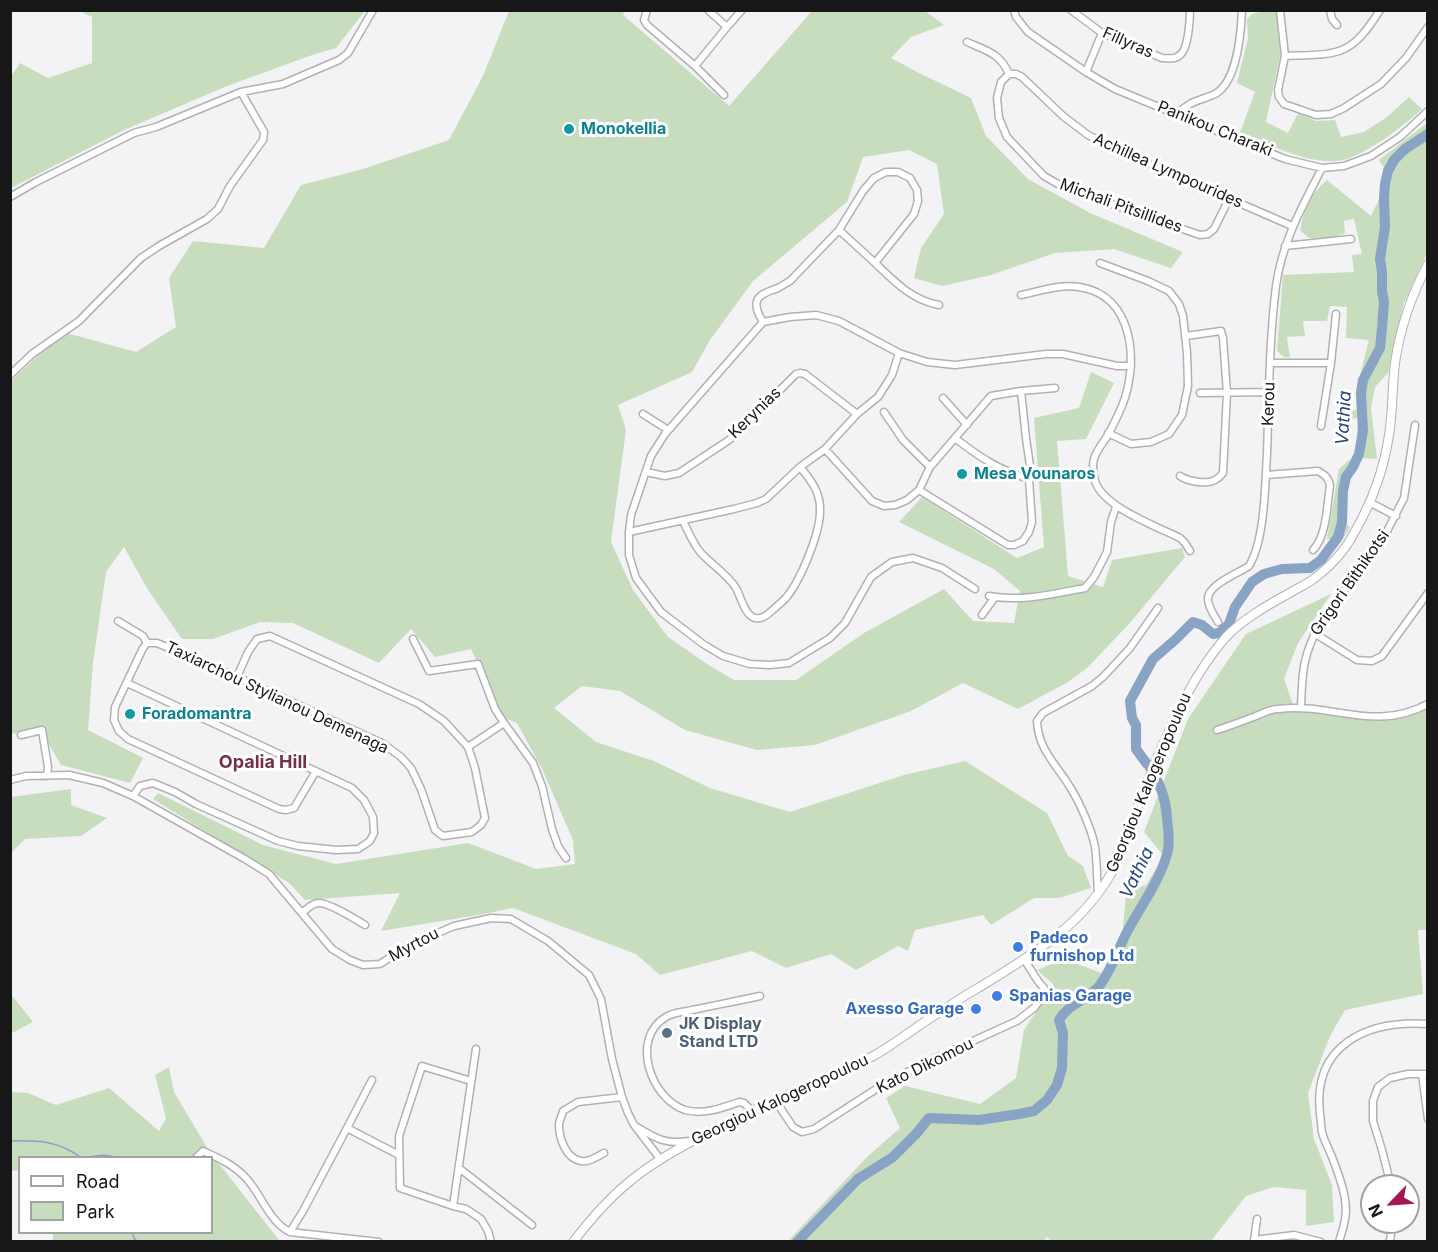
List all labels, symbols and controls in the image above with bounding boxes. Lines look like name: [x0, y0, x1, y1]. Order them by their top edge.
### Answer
street label: Fillyras: [1100, 23, 1156, 63]
street label: Panikou Charaki: [1155, 97, 1275, 161]
place label: Monokellia: [581, 119, 666, 139]
marker: Monokellia: [562, 122, 576, 136]
street label: Achillea Lympourides: [1090, 129, 1246, 213]
street label: Michali Pitsillides: [1057, 175, 1185, 237]
street label: Kerou: [1259, 382, 1279, 426]
street label: Kerynias: [725, 383, 785, 443]
water label: Vathia: [1332, 390, 1356, 446]
place label: Mesa Vounaros: [974, 464, 1095, 484]
marker: Mesa Vounaros: [955, 467, 969, 481]
street label: Grigori Bithikotsi: [1306, 527, 1394, 639]
street label: Taxiarchou Stylianou Demenaga: [162, 638, 392, 758]
street label: Georgiou Kalogeropoulou: [1102, 690, 1196, 876]
place label: Foradomantra: [142, 704, 252, 724]
marker: Foradomantra: [123, 707, 137, 721]
district label: Opalia Hill: [219, 752, 307, 774]
water label: Vathia: [1115, 844, 1159, 902]
street label: Myrtou: [386, 924, 442, 966]
place label: Padeco furnishop Ltd: [1030, 928, 1134, 966]
marker: Padeco furnishop Ltd: [1011, 940, 1025, 954]
place label: Spanias Garage: [1009, 986, 1132, 1006]
marker: Spanias Garage: [990, 989, 1004, 1003]
place label: Axesso Garage: [846, 999, 964, 1019]
marker: Axesso Garage: [969, 1002, 983, 1016]
place label: JK Display Stand LTD: [679, 1014, 762, 1052]
marker: JK Display Stand LTD: [660, 1026, 674, 1040]
street label: Kato Dikomou: [873, 1034, 977, 1098]
street label: Georgiou Kalogeropoulou: [688, 1050, 872, 1150]
legend: [18, 1156, 213, 1234]
text: Road: [76, 1171, 119, 1192]
north arrow: [1360, 1174, 1420, 1234]
text: Park: [76, 1201, 115, 1222]
text: N: [1364, 1201, 1387, 1221]

